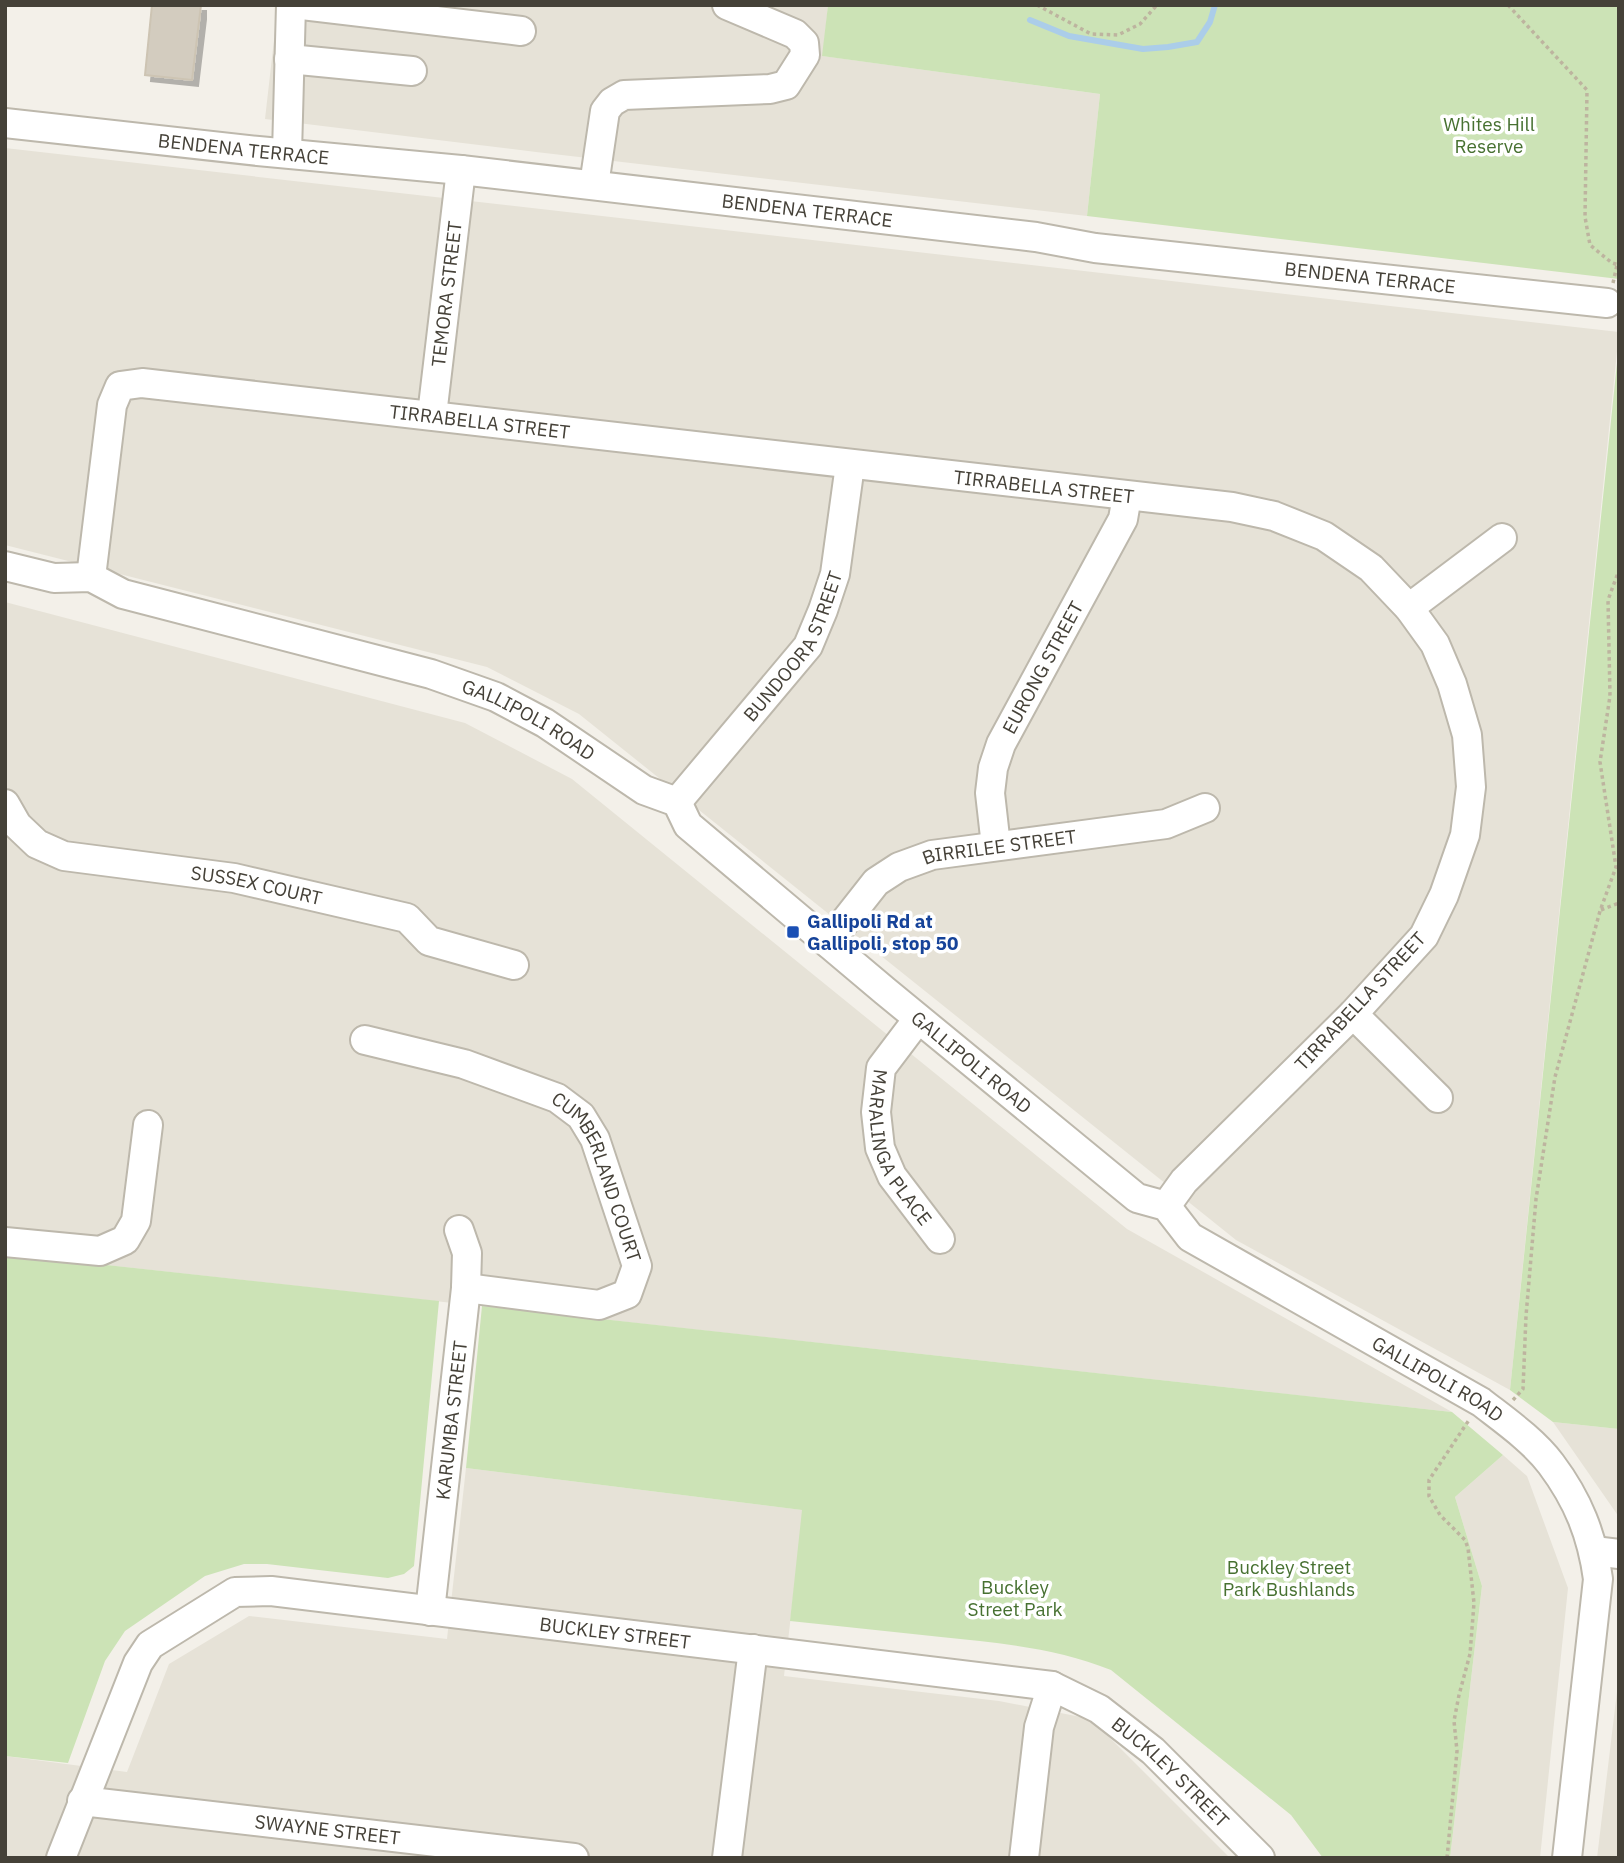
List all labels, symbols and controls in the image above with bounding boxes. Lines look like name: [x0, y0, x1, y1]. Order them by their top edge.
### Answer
park label: Whites Hill Reserve: [1443, 112, 1535, 158]
street label: BENDENA TERRACE: [157, 128, 330, 170]
street label: BENDENA TERRACE: [720, 188, 894, 232]
street label: TEMORA STREET: [426, 220, 467, 368]
street label: BENDENA TERRACE: [1283, 256, 1457, 299]
street label: TIRRABELLA STREET: [388, 399, 571, 444]
street label: TIRRABELLA STREET: [952, 465, 1136, 509]
street label: BUNDOORA STREET: [738, 568, 847, 726]
street label: EURONG STREET: [997, 597, 1088, 738]
street label: GALLIPOLI ROAD: [459, 674, 600, 765]
street label: BIRRILEE STREET: [919, 824, 1078, 870]
street label: SUSSEX COURT: [189, 861, 325, 910]
place label: Gallipoli Rd at Gallipoli, stop 50: [807, 909, 958, 955]
marker: Gallipoli Rd at Gallipoli, stop 50: [785, 924, 801, 940]
street label: TIRRABELLA STREET: [1289, 926, 1431, 1075]
street label: GALLIPOLI ROAD: [906, 1006, 1037, 1119]
street label: MARALINGA PLACE: [864, 1068, 937, 1230]
street label: CUMBERLAND COURT: [547, 1086, 647, 1265]
street label: GALLIPOLI ROAD: [1368, 1331, 1508, 1427]
street label: KARUMBA STREET: [430, 1339, 472, 1501]
park label: Buckley Street Park Bushlands: [1223, 1555, 1355, 1601]
park label: Buckley Street Park: [967, 1575, 1063, 1621]
street label: BUCKLEY STREET: [538, 1612, 692, 1654]
street label: BUCKLEY STREET: [1107, 1711, 1234, 1832]
street label: SWAYNE STREET: [253, 1809, 402, 1850]

